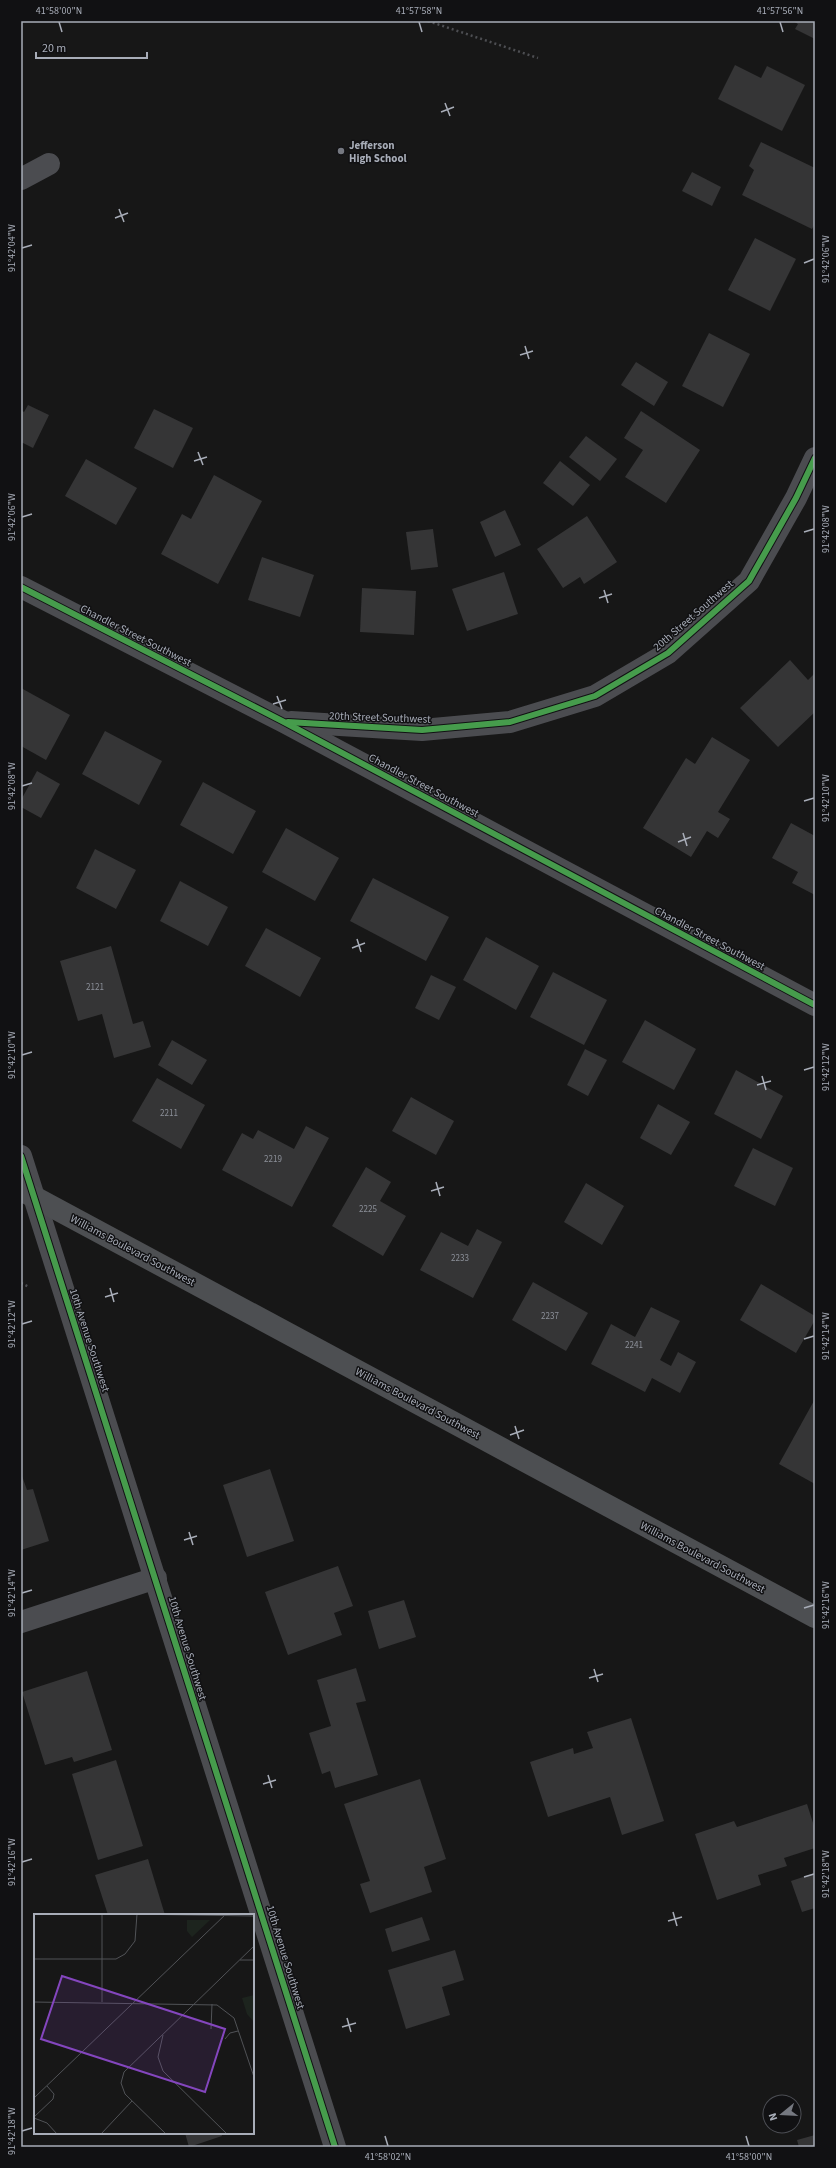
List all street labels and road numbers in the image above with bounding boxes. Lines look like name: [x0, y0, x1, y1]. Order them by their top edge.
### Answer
street label: 20th Street Southwest: [650, 576, 737, 654]
street label: Chandler Street Southwest: [78, 601, 194, 670]
street label: 20th Street Southwest: [329, 708, 431, 727]
street label: Chandler Street Southwest: [366, 750, 482, 821]
street label: Chandler Street Southwest: [652, 903, 768, 974]
street label: Williams Boulevard Southwest: [68, 1211, 198, 1290]
street label: 10th Avenue Southwest: [66, 1287, 113, 1394]
street label: Williams Boulevard Southwest: [353, 1364, 483, 1443]
street label: Williams Boulevard Southwest: [638, 1518, 768, 1597]
street label: 10th Avenue Southwest: [165, 1594, 211, 1702]
street label: 10th Avenue Southwest: [263, 1903, 309, 2011]

